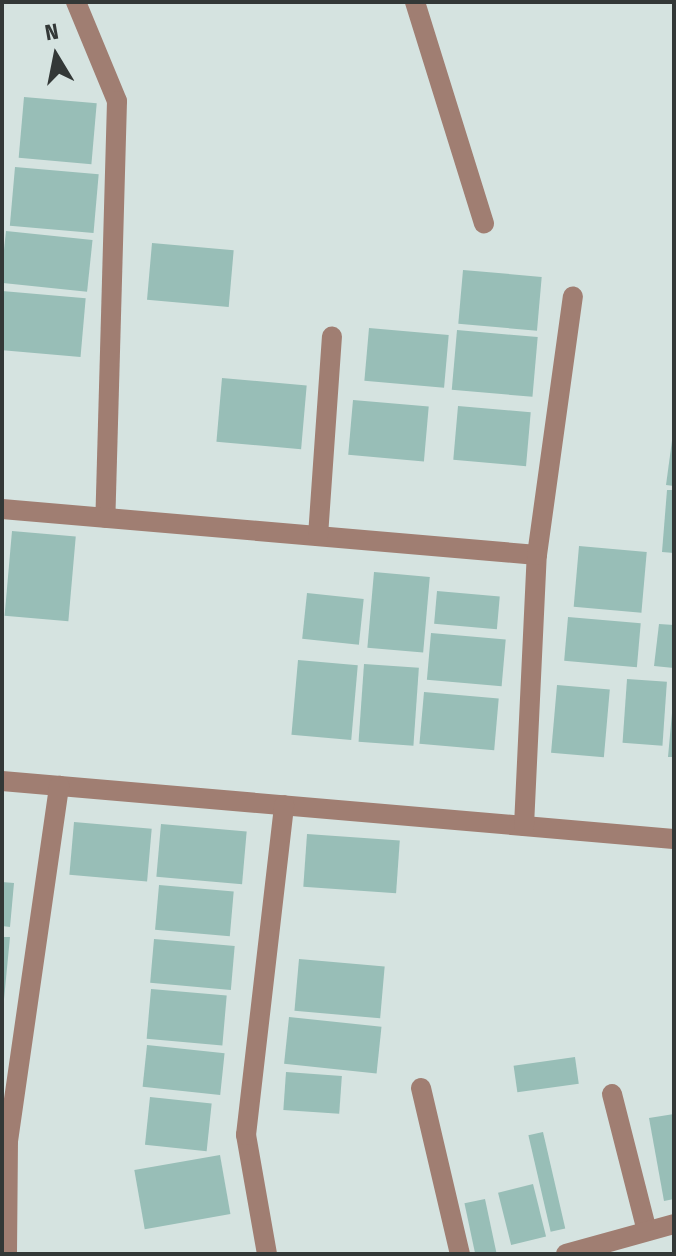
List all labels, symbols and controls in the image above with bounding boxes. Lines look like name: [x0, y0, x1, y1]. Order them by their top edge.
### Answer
north arrow: [16, 16, 96, 96]
text: N: [43, 17, 61, 46]

